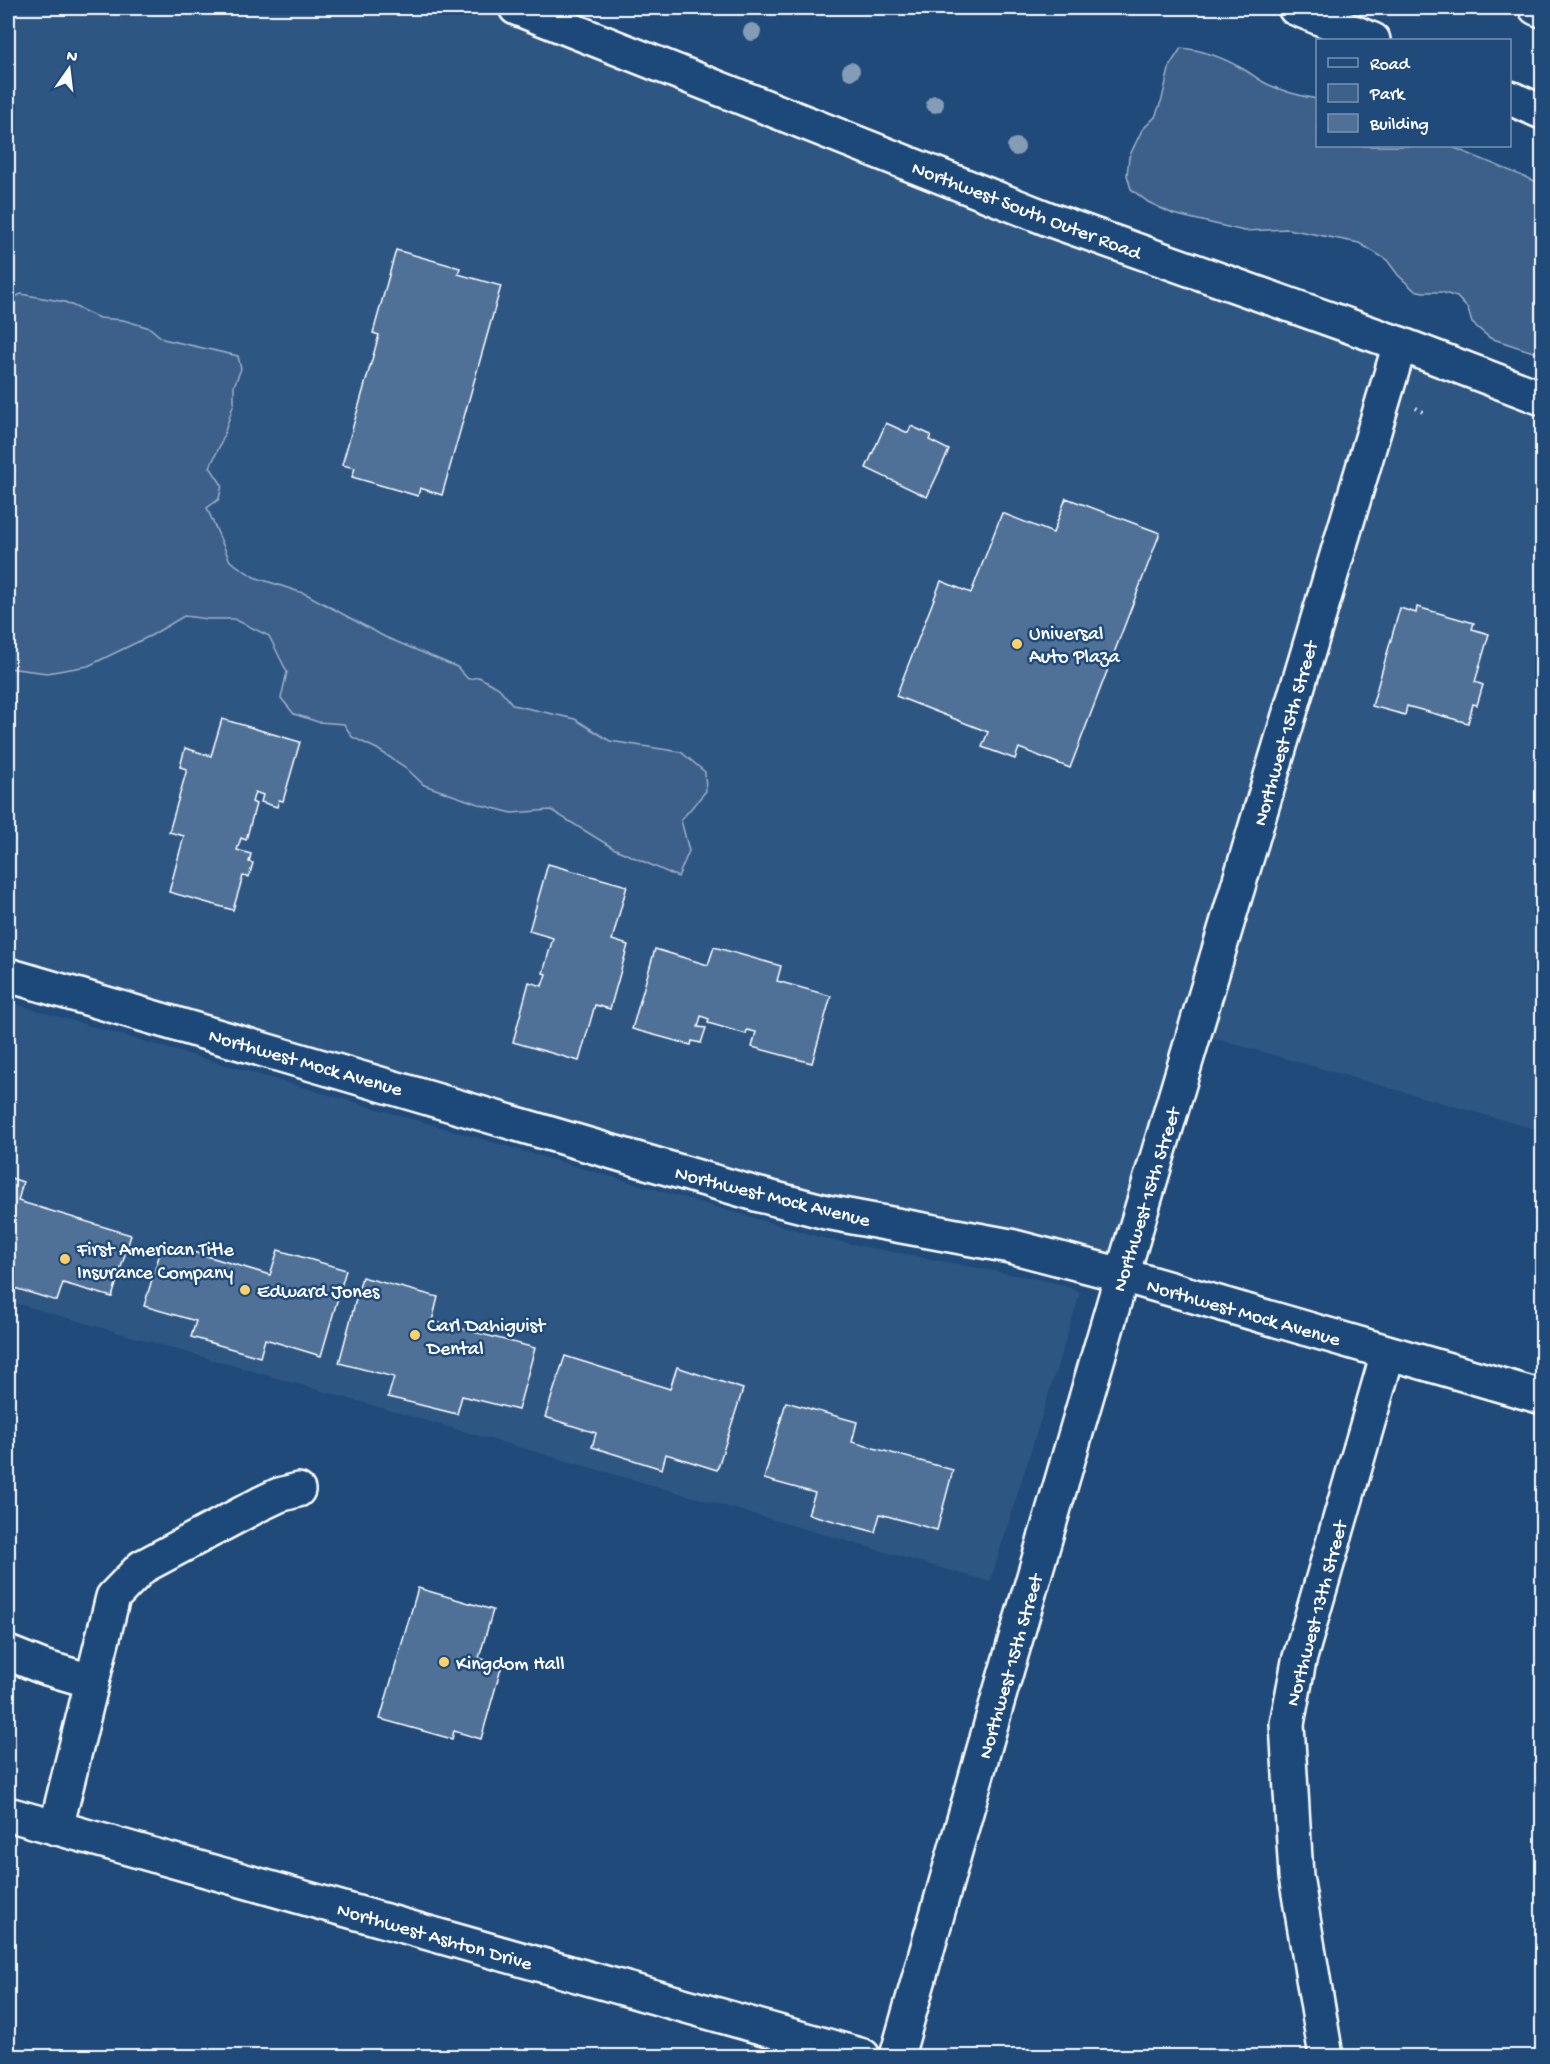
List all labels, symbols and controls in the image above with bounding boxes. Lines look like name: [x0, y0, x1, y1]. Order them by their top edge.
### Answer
north arrow: [39, 39, 99, 99]
legend: [1316, 39, 1511, 147]
text: N: [64, 47, 80, 68]
text: Road: [1370, 55, 1411, 76]
text: Park: [1369, 85, 1406, 106]
text: Building: [1369, 115, 1429, 136]
street label: Northwest South Outer Road: [908, 158, 1146, 267]
place label: Universal Auto Plaza: [1029, 624, 1121, 670]
marker: Universal Auto Plaza: [1010, 637, 1024, 651]
street label: Northwest 15th Street: [1250, 637, 1325, 829]
street label: Northwest Mock Avenue: [206, 1026, 405, 1103]
street label: Northwest 15th Street: [1109, 1104, 1188, 1295]
street label: Northwest Mock Avenue: [672, 1163, 873, 1234]
place label: First American Title Insurance Company: [76, 1240, 234, 1286]
marker: First American Title Insurance Company: [58, 1252, 72, 1266]
street label: Northwest Mock Avenue: [1144, 1276, 1343, 1353]
place label: Edward Jones: [257, 1282, 380, 1305]
marker: Edward Jones: [238, 1283, 252, 1297]
place label: Carl Dahiguist Dental: [425, 1316, 547, 1362]
marker: Carl Dahiguist Dental: [408, 1328, 422, 1342]
street label: Northwest 13th Street: [1283, 1517, 1355, 1709]
street label: Northwest 15th Street: [975, 1570, 1050, 1762]
place label: Kingdom Hall: [456, 1654, 565, 1677]
marker: Kingdom Hall: [437, 1655, 451, 1669]
street label: Northwest Ashton Drive: [334, 1899, 535, 1977]

